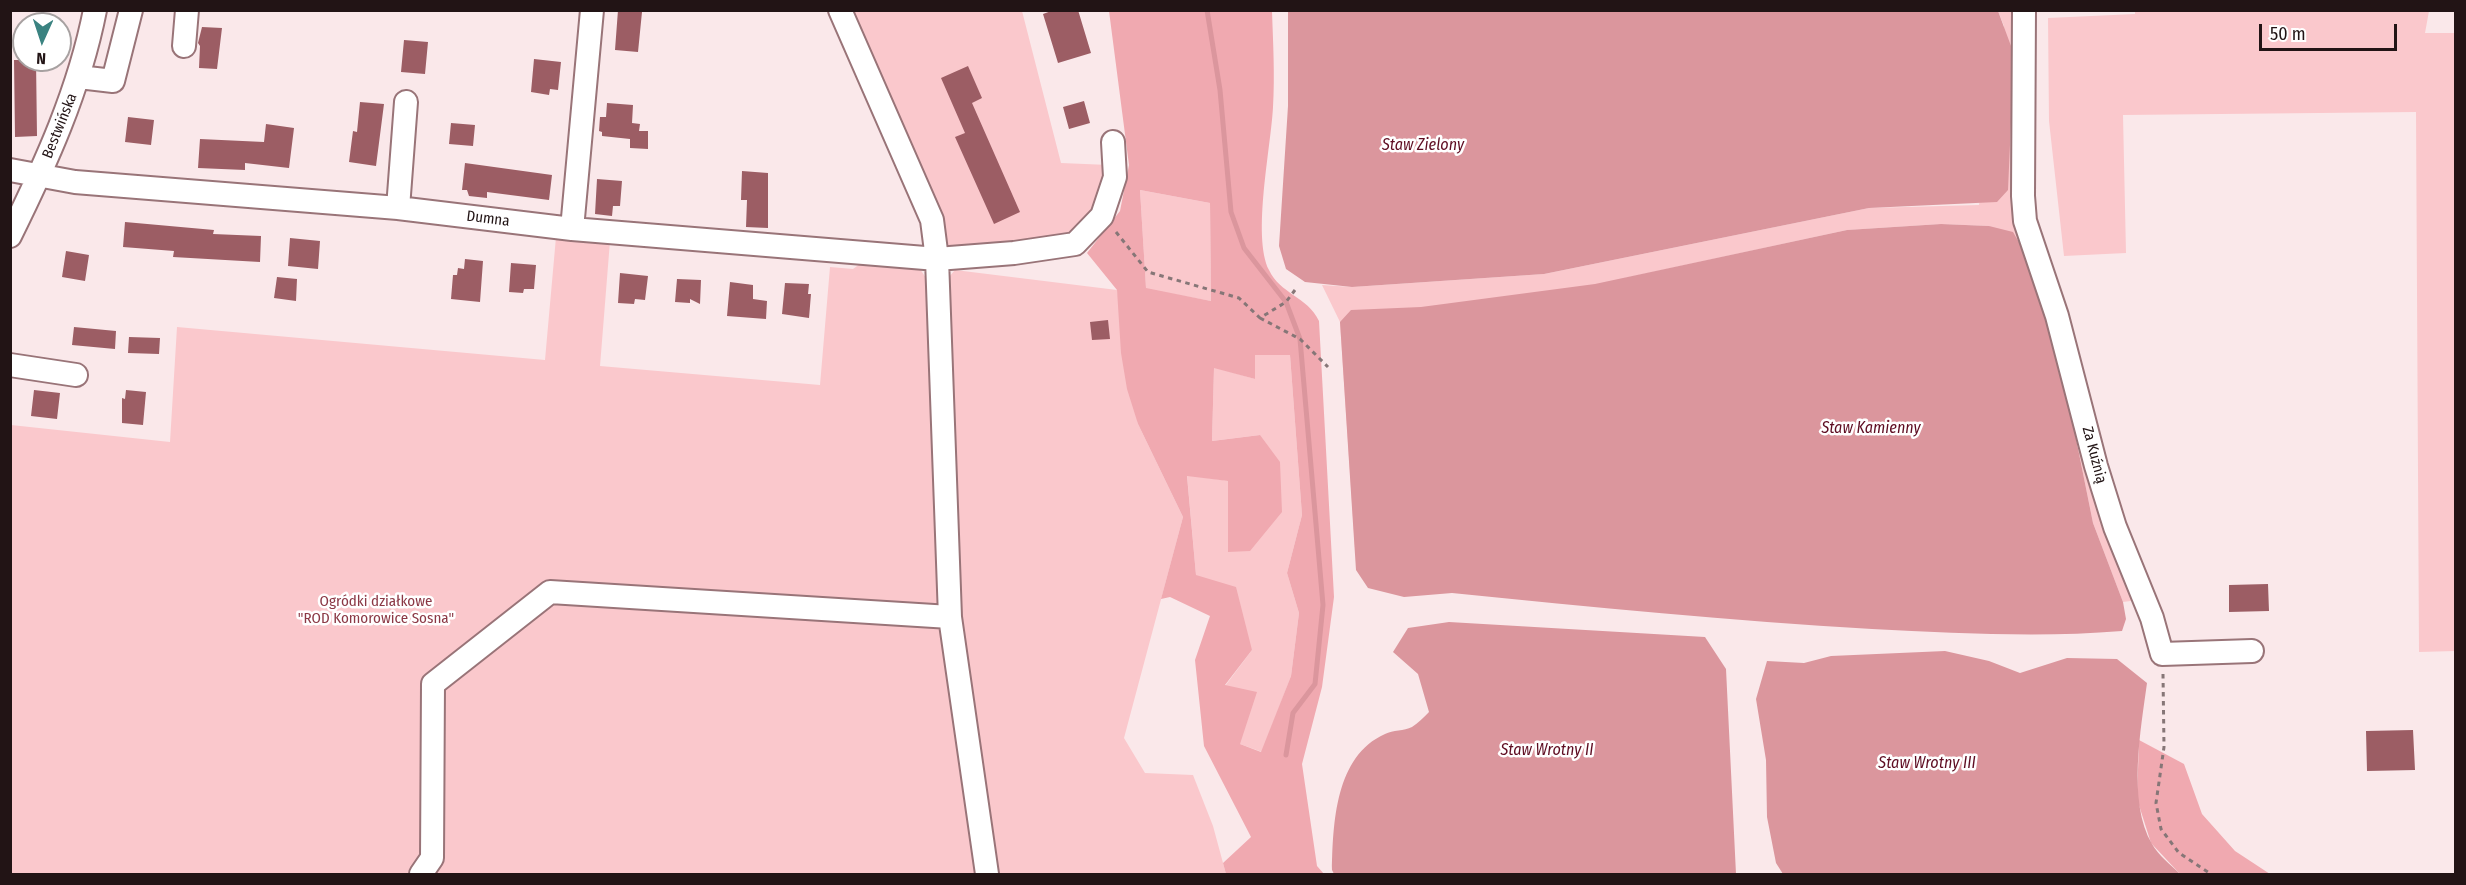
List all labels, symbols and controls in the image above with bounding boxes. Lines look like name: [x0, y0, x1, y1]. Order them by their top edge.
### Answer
north arrow: [12, 12, 72, 72]
scale bar: [2262, 12, 2400, 50]
text: 50 m: [2270, 23, 2306, 45]
text: N: [36, 49, 46, 68]
street label: Bestwińska: [39, 91, 81, 161]
water label: Staw Zielony: [1382, 136, 1464, 156]
street label: Dumna: [465, 207, 511, 231]
water label: Staw Kamienny: [1821, 419, 1921, 439]
street label: Za Kuźnią: [2078, 424, 2110, 486]
park label: Ogródki działkowe "ROD Komorowice Sosna": [298, 593, 454, 628]
water label: Staw Wrotny II: [1500, 741, 1594, 761]
water label: Staw Wrotny III: [1878, 754, 1976, 774]

